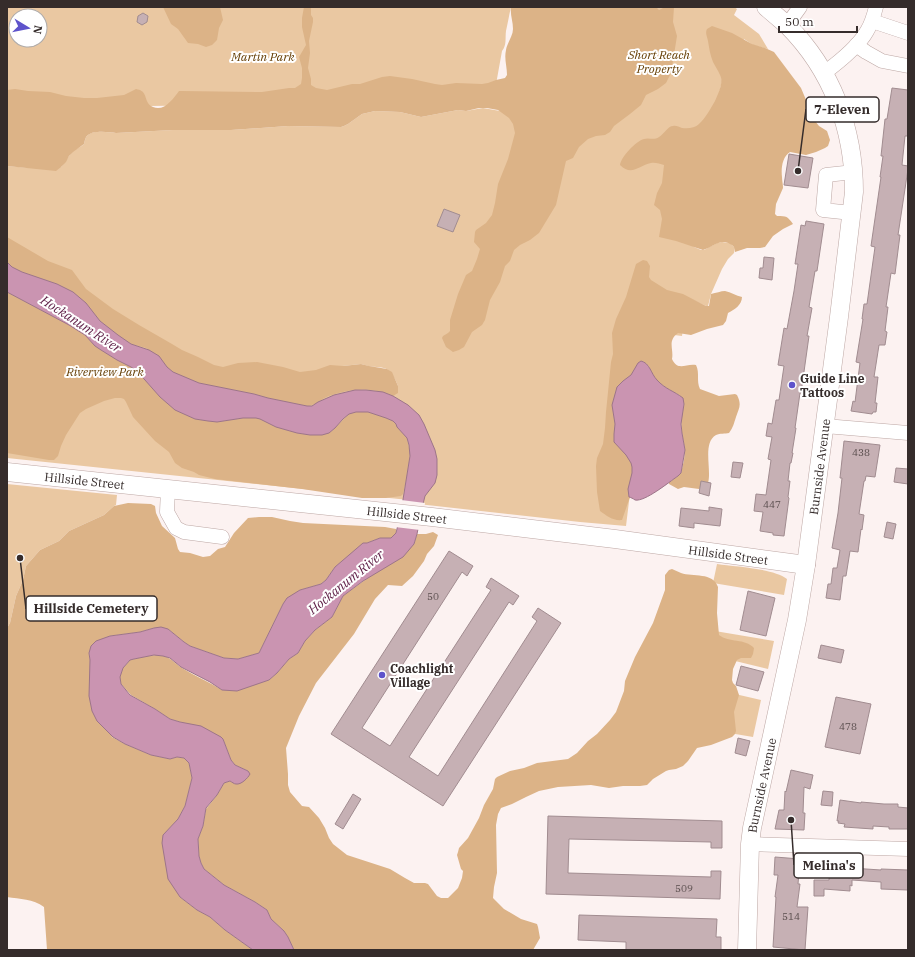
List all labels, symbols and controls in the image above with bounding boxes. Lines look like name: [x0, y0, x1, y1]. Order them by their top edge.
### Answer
north arrow: [8, 8, 48, 48]
scale bar: [779, 8, 857, 34]
text: 50 m: [785, 14, 814, 29]
text: N: [30, 24, 45, 36]
park label: Short Reach Property: [627, 47, 690, 76]
park label: Martin Park: [230, 49, 295, 64]
callout: 7-Eleven: [806, 97, 879, 122]
text: 7-Eleven: [814, 101, 870, 118]
water label: Hockanum River: [36, 291, 125, 357]
park label: Riverview Park: [65, 364, 144, 379]
place label: Guide Line Tattoos: [800, 371, 865, 400]
marker: Guide Line Tattoos: [787, 380, 797, 390]
street label: Burnside Avenue: [805, 418, 833, 516]
house number: 438: [852, 446, 870, 459]
street label: Hillside Street: [44, 469, 125, 492]
house number: 447: [763, 498, 781, 511]
street label: Hillside Street: [366, 503, 448, 526]
street label: Hillside Street: [687, 542, 769, 567]
water label: Hockanum River: [304, 546, 388, 619]
house number: 50: [427, 590, 439, 603]
callout: Hillside Cemetery: [26, 596, 157, 621]
text: Hillside Cemetery: [33, 600, 149, 617]
place label: Coachlight Village: [390, 661, 454, 690]
marker: Coachlight Village: [377, 670, 387, 680]
house number: 478: [839, 720, 857, 733]
street label: Burnside Avenue: [744, 736, 779, 833]
callout: Melina's: [794, 853, 863, 878]
text: Melina's: [802, 857, 856, 874]
house number: 509: [675, 882, 693, 895]
house number: 514: [782, 910, 800, 923]

